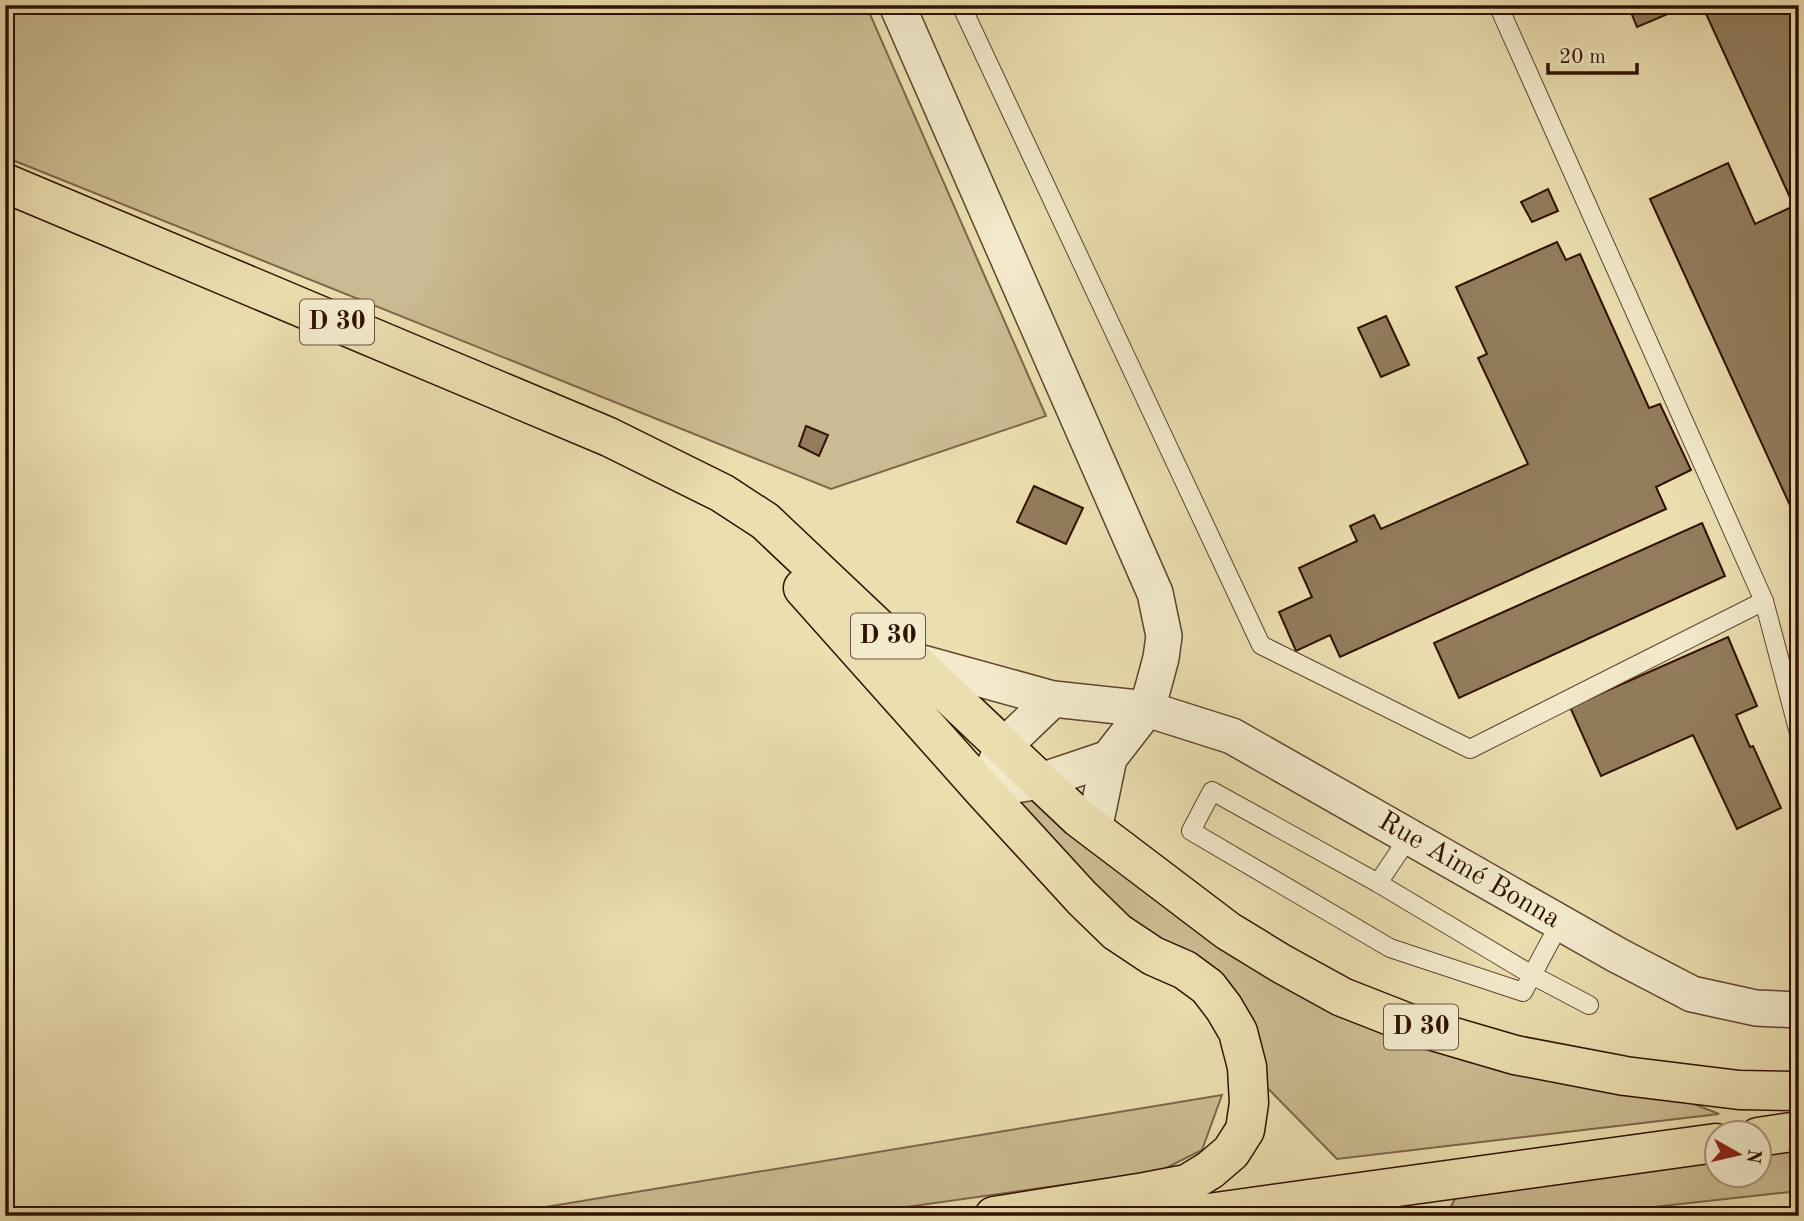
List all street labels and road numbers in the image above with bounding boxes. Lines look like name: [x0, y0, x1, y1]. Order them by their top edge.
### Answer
road number: D 30: [300, 300, 374, 344]
road number: D 30: [851, 614, 925, 658]
street label: Rue Aimé Bonna: [1373, 808, 1565, 934]
road number: D 30: [1384, 1004, 1458, 1050]

